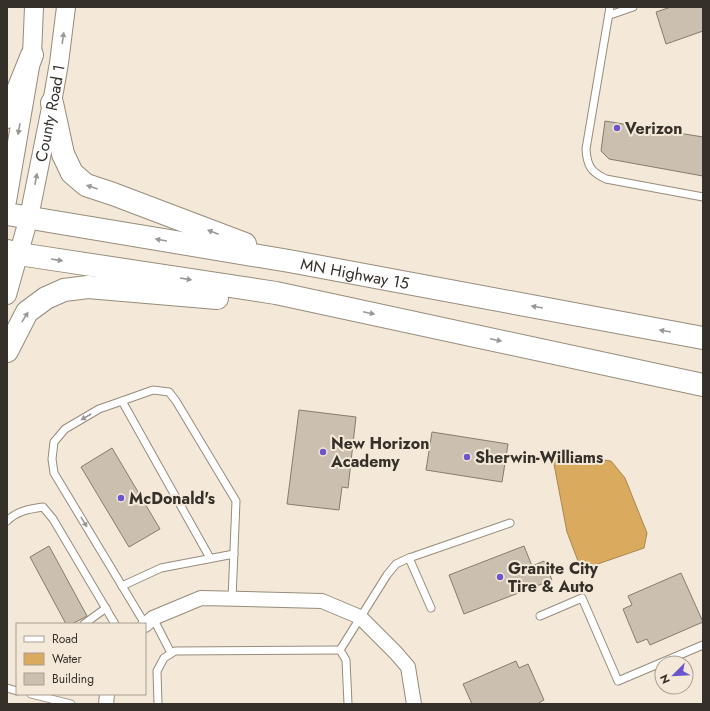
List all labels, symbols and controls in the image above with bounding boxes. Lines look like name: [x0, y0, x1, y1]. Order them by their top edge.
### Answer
one-way arrow: [60, 32, 66, 44]
street label: County Road 1: [29, 63, 71, 164]
place label: Verizon: [624, 117, 682, 140]
one-way arrow: [16, 123, 22, 135]
marker: Verizon: [612, 123, 622, 133]
one-way arrow: [34, 173, 40, 185]
one-way arrow: [85, 183, 97, 189]
one-way arrow: [207, 229, 219, 235]
one-way arrow: [155, 237, 167, 243]
street label: MN Highway 15: [299, 252, 411, 295]
one-way arrow: [51, 257, 63, 263]
one-way arrow: [180, 276, 192, 282]
one-way arrow: [531, 304, 543, 310]
one-way arrow: [22, 311, 29, 323]
one-way arrow: [362, 311, 375, 317]
one-way arrow: [659, 327, 671, 333]
one-way arrow: [489, 338, 502, 344]
one-way arrow: [80, 413, 92, 420]
place label: New Horizon Academy: [330, 432, 429, 473]
place label: Sherwin-Williams: [475, 446, 603, 469]
marker: New Horizon Academy: [318, 447, 328, 457]
marker: Sherwin-Williams: [462, 452, 472, 462]
place label: McDonald's: [129, 487, 215, 510]
marker: McDonald's: [116, 493, 126, 503]
one-way arrow: [80, 516, 87, 528]
place label: Granite City Tire & Auto: [508, 557, 599, 598]
marker: Granite City Tire & Auto: [495, 572, 505, 582]
legend: [16, 623, 146, 695]
text: Road: [52, 630, 78, 648]
text: Water: [52, 650, 83, 668]
north arrow: [654, 655, 694, 695]
text: Building: [52, 670, 94, 688]
text: N: [656, 672, 674, 686]

